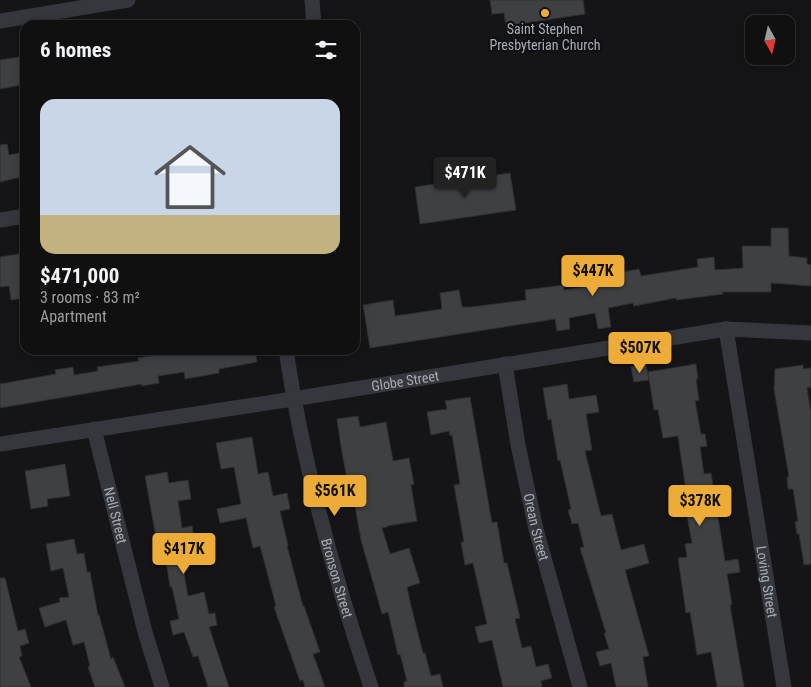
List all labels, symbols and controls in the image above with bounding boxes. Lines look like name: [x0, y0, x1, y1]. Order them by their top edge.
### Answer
marker: Saint Stephen Presbyterian Church: [539, 7, 551, 19]
north arrow: [745, 15, 795, 65]
map controls: [745, 15, 795, 65]
place label: Saint Stephen Presbyterian Church: [489, 21, 601, 53]
icon: filters: [312, 36, 340, 64]
text: 6 homes: [40, 38, 111, 62]
icon: home: [145, 132, 235, 222]
pin: $471K: [430, 156, 500, 199]
text: $471K: [444, 163, 486, 182]
pin: $447K: [558, 254, 628, 297]
text: $447K: [572, 261, 614, 280]
text: $471,000: [40, 264, 119, 288]
text: 3 rooms · 83 m²: [40, 288, 140, 307]
text: Apartment: [40, 307, 107, 326]
pin: $507K: [605, 332, 675, 374]
text: $507K: [619, 338, 661, 357]
street label: Globe Street: [370, 368, 440, 394]
pin: $561K: [300, 474, 370, 517]
text: $561K: [314, 481, 356, 500]
pin: $378K: [665, 484, 735, 527]
street label: Nell Street: [101, 485, 130, 545]
text: $378K: [679, 491, 721, 510]
street label: Orean Street: [521, 492, 552, 562]
pin: $417K: [149, 532, 219, 575]
street label: Bronson Street: [318, 537, 356, 620]
text: $417K: [163, 539, 205, 558]
street label: Loving Street: [753, 545, 781, 619]

